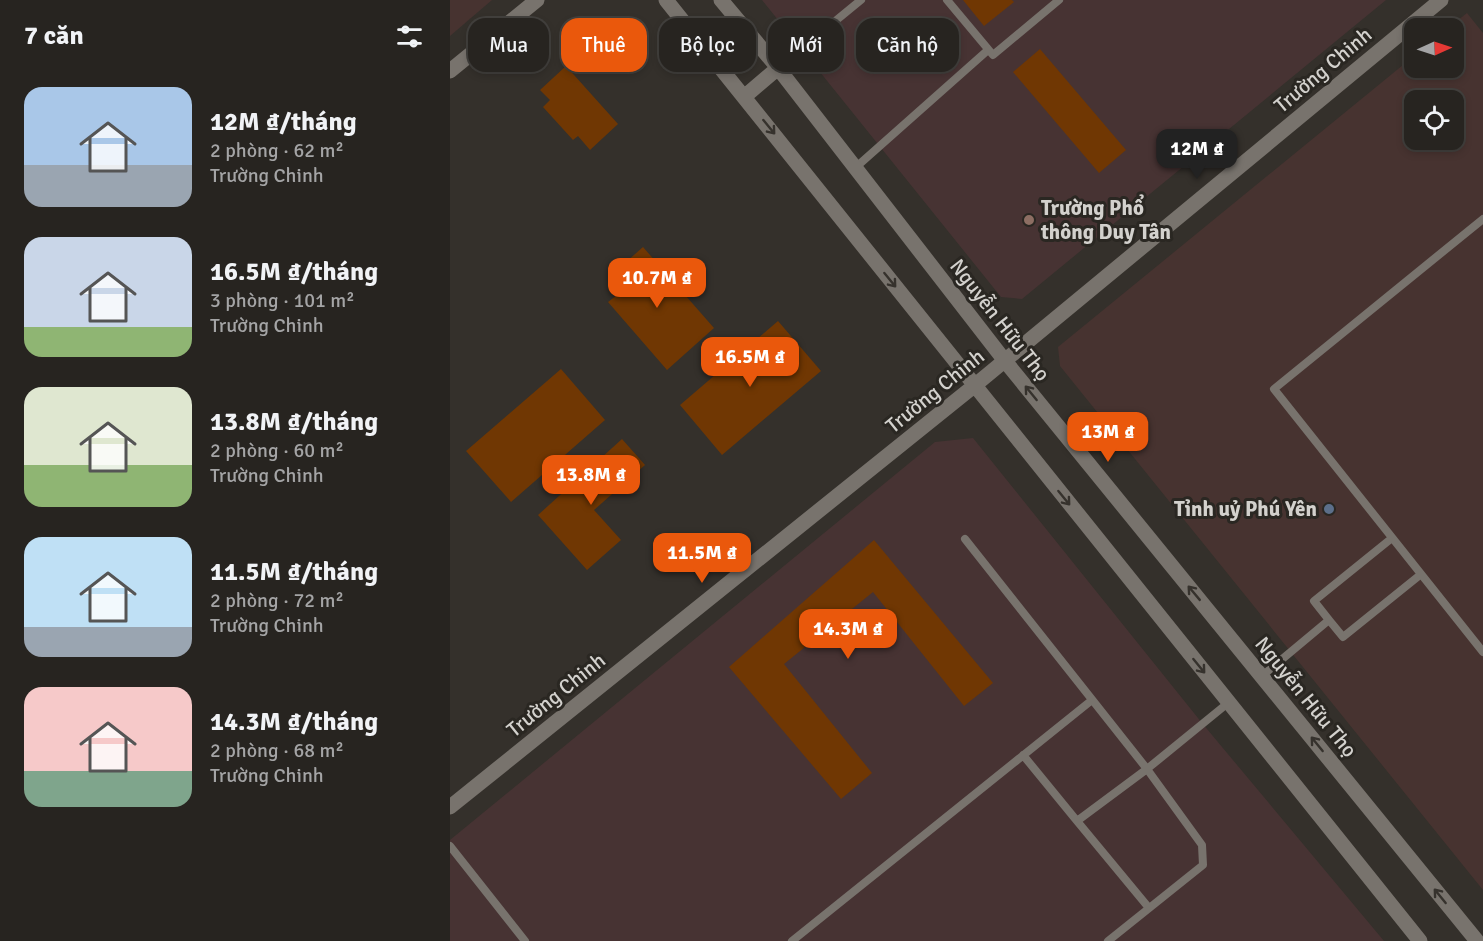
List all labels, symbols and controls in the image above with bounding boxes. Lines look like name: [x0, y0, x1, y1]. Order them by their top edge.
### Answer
chip: Mua: [468, 18, 549, 72]
chip: Thuê: [561, 18, 647, 72]
chip: Bộ lọc: [659, 18, 756, 72]
chip: Mới: [768, 18, 844, 72]
chip: Căn hộ: [856, 18, 959, 72]
north arrow: [1404, 18, 1464, 78]
map controls: [1404, 18, 1464, 150]
text: 7 căn: [24, 20, 84, 52]
icon: filters: [393, 20, 426, 53]
street label: Trường Chinh: [1269, 22, 1377, 118]
button: locate: [1404, 90, 1464, 150]
text: 12M ₫/tháng: [210, 106, 357, 138]
icon: home: [72, 111, 144, 183]
one-way arrow: [762, 119, 775, 135]
pin: 12M ₫: [1155, 129, 1239, 180]
text: 12M ₫: [1170, 136, 1224, 161]
text: 2 phòng · 62 m²: [210, 138, 344, 163]
text: Trường Chinh: [210, 163, 324, 188]
place label: Trường Phổ thông Duy Tân: [1040, 194, 1171, 245]
marker: Trường Phổ thông Duy Tân: [1022, 213, 1036, 227]
street label: Nguyễn Hữu Thọ: [944, 254, 1056, 386]
text: 16.5M ₫/tháng: [210, 256, 378, 288]
pin: 10.7M ₫: [602, 258, 712, 309]
icon: home: [72, 261, 144, 333]
text: 10.7M ₫: [622, 265, 692, 290]
one-way arrow: [883, 272, 896, 288]
text: 3 phòng · 101 m²: [210, 288, 355, 313]
text: Trường Chinh: [210, 313, 324, 338]
pin: 16.5M ₫: [695, 337, 805, 388]
street label: Trường Chinh: [880, 343, 990, 439]
text: 16.5M ₫: [715, 344, 785, 369]
one-way arrow: [1024, 385, 1037, 401]
text: 13.8M ₫/tháng: [210, 406, 378, 438]
icon: home: [72, 411, 144, 483]
pin: 13M ₫: [1066, 412, 1150, 463]
text: 13M ₫: [1081, 419, 1135, 444]
text: 2 phòng · 60 m²: [210, 438, 344, 463]
pin: 13.8M ₫: [536, 455, 646, 506]
text: 13.8M ₫: [556, 462, 626, 487]
text: Trường Chinh: [210, 463, 324, 488]
one-way arrow: [1058, 490, 1071, 506]
place label: Tỉnh uỷ Phú Yên: [1174, 496, 1317, 522]
marker: Tỉnh uỷ Phú Yên: [1322, 502, 1336, 516]
pin: 11.5M ₫: [647, 533, 757, 584]
text: 11.5M ₫: [667, 540, 737, 565]
text: 11.5M ₫/tháng: [210, 556, 378, 588]
icon: home: [72, 561, 144, 633]
one-way arrow: [1187, 585, 1200, 601]
text: 2 phòng · 72 m²: [210, 588, 344, 613]
pin: 14.3M ₫: [793, 609, 903, 660]
text: Trường Chinh: [210, 613, 324, 638]
text: 14.3M ₫: [813, 616, 883, 641]
street label: Nguyễn Hữu Thọ: [1249, 631, 1363, 763]
street label: Trường Chinh: [501, 647, 611, 743]
one-way arrow: [1193, 658, 1206, 674]
text: 14.3M ₫/tháng: [210, 706, 378, 738]
icon: home: [72, 711, 144, 783]
one-way arrow: [1311, 736, 1324, 752]
text: 2 phòng · 68 m²: [210, 738, 344, 763]
text: Trường Chinh: [210, 763, 324, 788]
one-way arrow: [1434, 888, 1447, 904]

